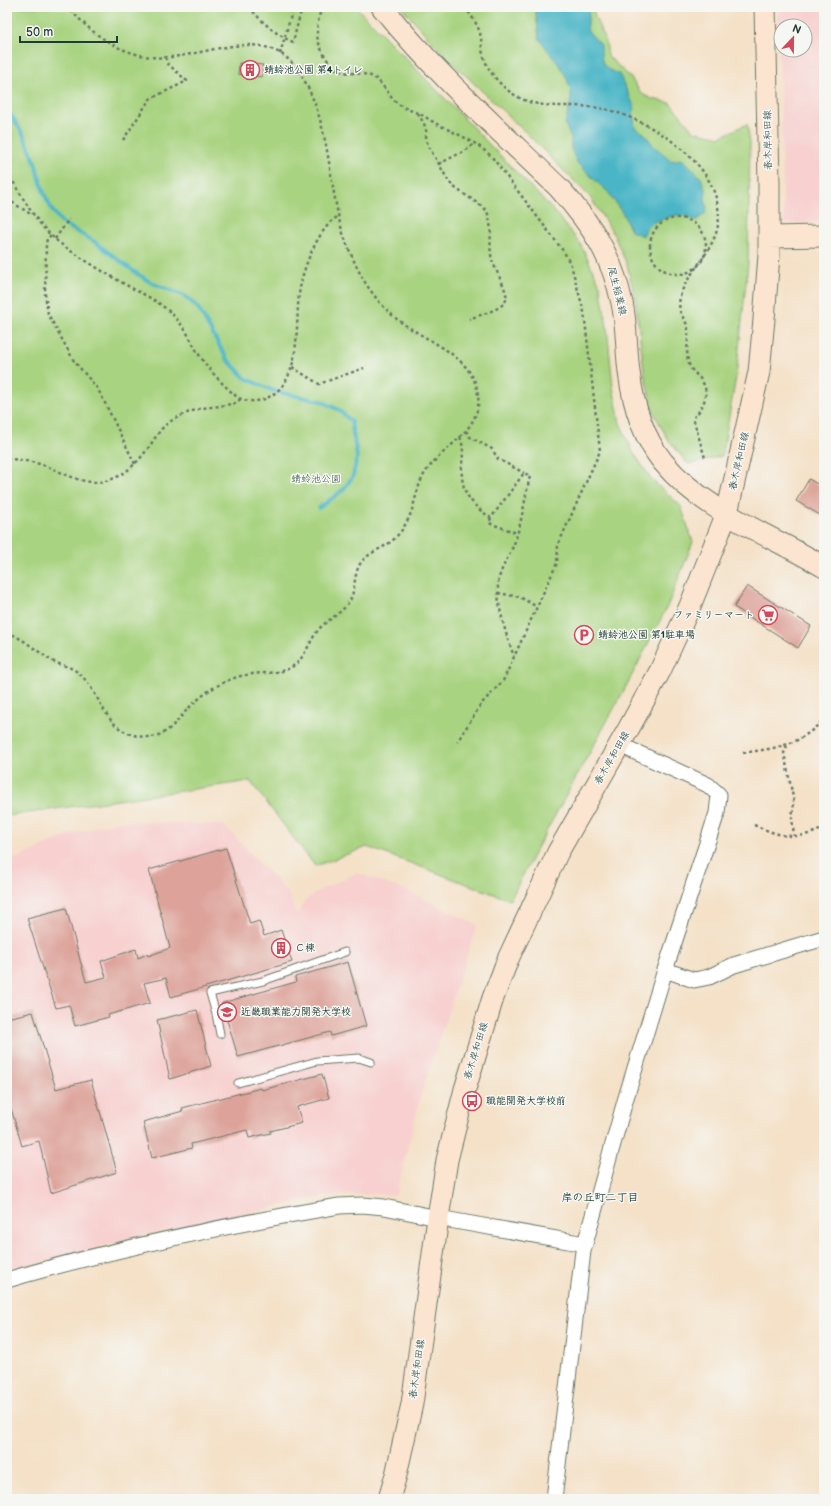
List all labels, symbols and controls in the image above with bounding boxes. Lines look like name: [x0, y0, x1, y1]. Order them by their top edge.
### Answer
scale bar: [20, 18, 117, 44]
north arrow: [773, 18, 813, 58]
text: N: [790, 22, 803, 37]
text: 50 m: [26, 25, 53, 40]
building icon: 蜻蛉池公園 第4トイレ: [239, 59, 261, 81]
place label: 蜻蛉池公園 第4トイレ: [264, 64, 363, 76]
street label: 春木岸和田線: [761, 110, 775, 170]
street label: 尾生稲葉線: [605, 265, 629, 317]
street label: 春木岸和田線: [726, 430, 752, 492]
park label: 蜻蛉池公園: [291, 473, 341, 485]
supermarket icon: ファミリーマート: [757, 604, 779, 626]
place label: ファミリーマート: [674, 609, 754, 621]
parking icon: 蜻蛉池公園 第1駐車場: [573, 624, 595, 646]
place label: 蜻蛉池公園 第1駐車場: [598, 629, 695, 641]
street label: 春木岸和田線: [592, 729, 632, 787]
building icon: Ｃ棟: [270, 937, 292, 959]
place label: Ｃ棟: [295, 942, 315, 954]
school or university icon: 近畿職業能力開発大学校: [216, 1001, 238, 1023]
place label: 近畿職業能力開発大学校: [241, 1006, 351, 1018]
street label: 春木岸和田線: [461, 1021, 491, 1081]
bus stop icon: 職能開発大学校前: [461, 1090, 483, 1112]
place label: 職能開発大学校前: [486, 1095, 566, 1107]
district label: 岸の丘町二丁目: [562, 1191, 639, 1204]
street label: 春木岸和田線: [407, 1338, 427, 1400]

